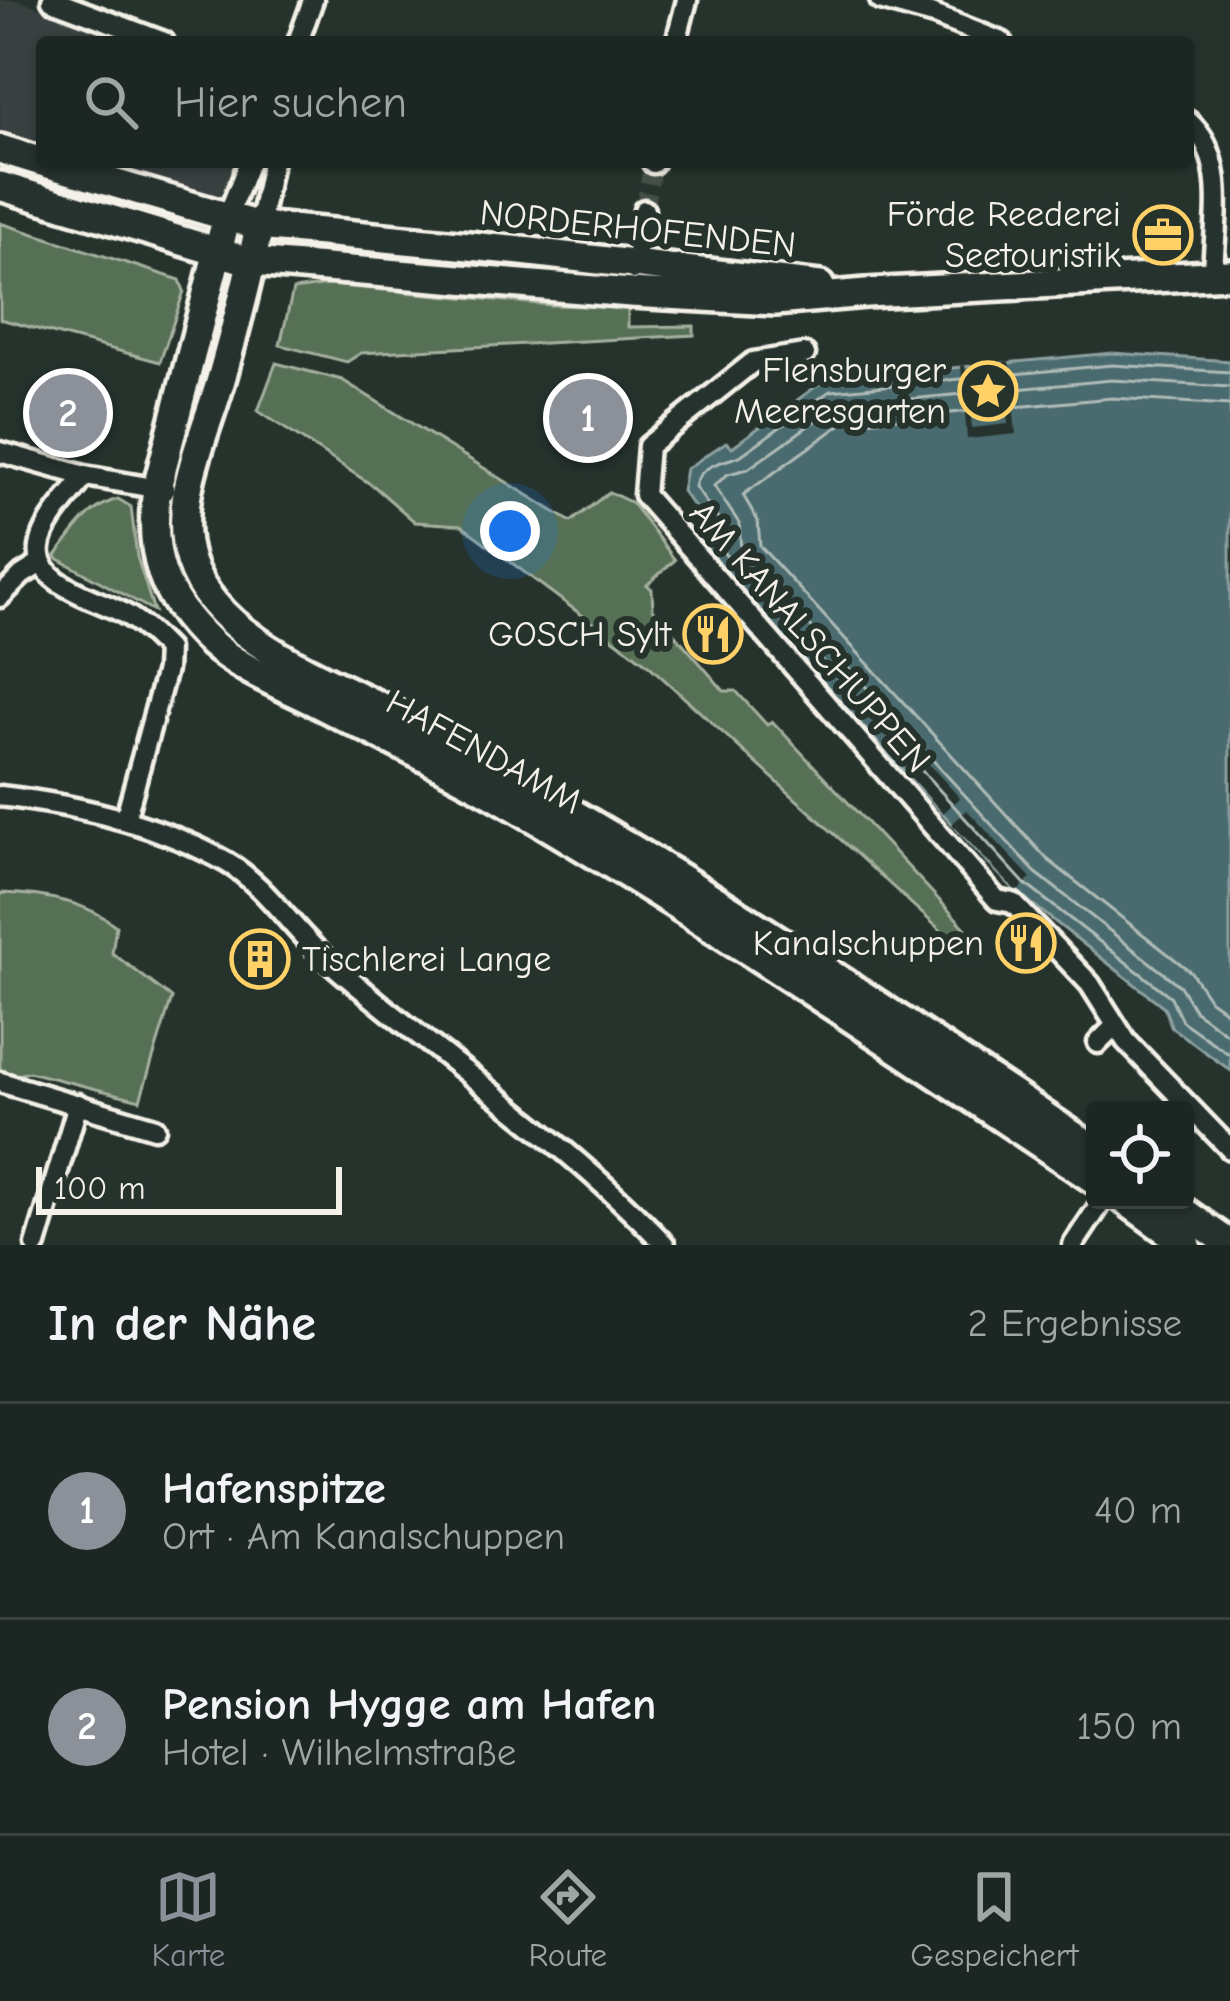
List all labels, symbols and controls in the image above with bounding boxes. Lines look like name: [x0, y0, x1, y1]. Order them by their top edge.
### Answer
search box: [36, 36, 1194, 168]
icon: search: [78, 69, 144, 135]
text: Hier suchen: [174, 76, 407, 128]
street label: NORDERHOFENDEN: [478, 192, 798, 266]
place label: Förde Reederei Seetouristik: [887, 194, 1122, 276]
office icon: Förde Reederei Seetouristik: [1132, 204, 1194, 266]
place label: Flensburger Meeresgarten: [734, 350, 947, 432]
place icon: Flensburger Meeresgarten: [957, 360, 1019, 422]
pin: 2: [29, 368, 107, 458]
pin: 1: [549, 373, 627, 463]
street label: AM KANALSCHUPPEN: [681, 493, 939, 781]
your location: [480, 501, 540, 561]
restaurant icon: GOSCH Sylt: [682, 603, 744, 665]
place label: GOSCH Sylt: [488, 614, 673, 655]
street label: HAFENDAMM: [379, 681, 589, 823]
restaurant icon: Kanalschuppen: [995, 912, 1057, 974]
place label: Kanalschuppen: [753, 923, 984, 964]
building icon: Tischlerei Lange: [229, 928, 291, 990]
place label: Tischlerei Lange: [302, 939, 551, 980]
map controls: [1086, 1101, 1194, 1209]
button: locate: [1086, 1101, 1194, 1209]
scale bar: [36, 1161, 342, 1214]
text: 100 m: [54, 1169, 146, 1207]
text: In der Nähe: [48, 1294, 316, 1353]
text: 2 Ergebnisse: [967, 1301, 1182, 1346]
text: Hafenspitze: [162, 1462, 386, 1514]
text: 1: [79, 1488, 95, 1533]
text: 40 m: [1094, 1488, 1182, 1533]
text: Ort · Am Kanalschuppen: [162, 1514, 565, 1559]
text: Pension Hygge am Hafen: [162, 1678, 656, 1730]
text: 2: [77, 1704, 97, 1749]
text: 150 m: [1076, 1704, 1182, 1749]
text: Hotel · Wilhelmstraße: [162, 1730, 516, 1775]
tab: Karte: [152, 1864, 225, 1974]
tab: Route: [528, 1864, 607, 1974]
tab: Gespeichert: [910, 1864, 1078, 1974]

